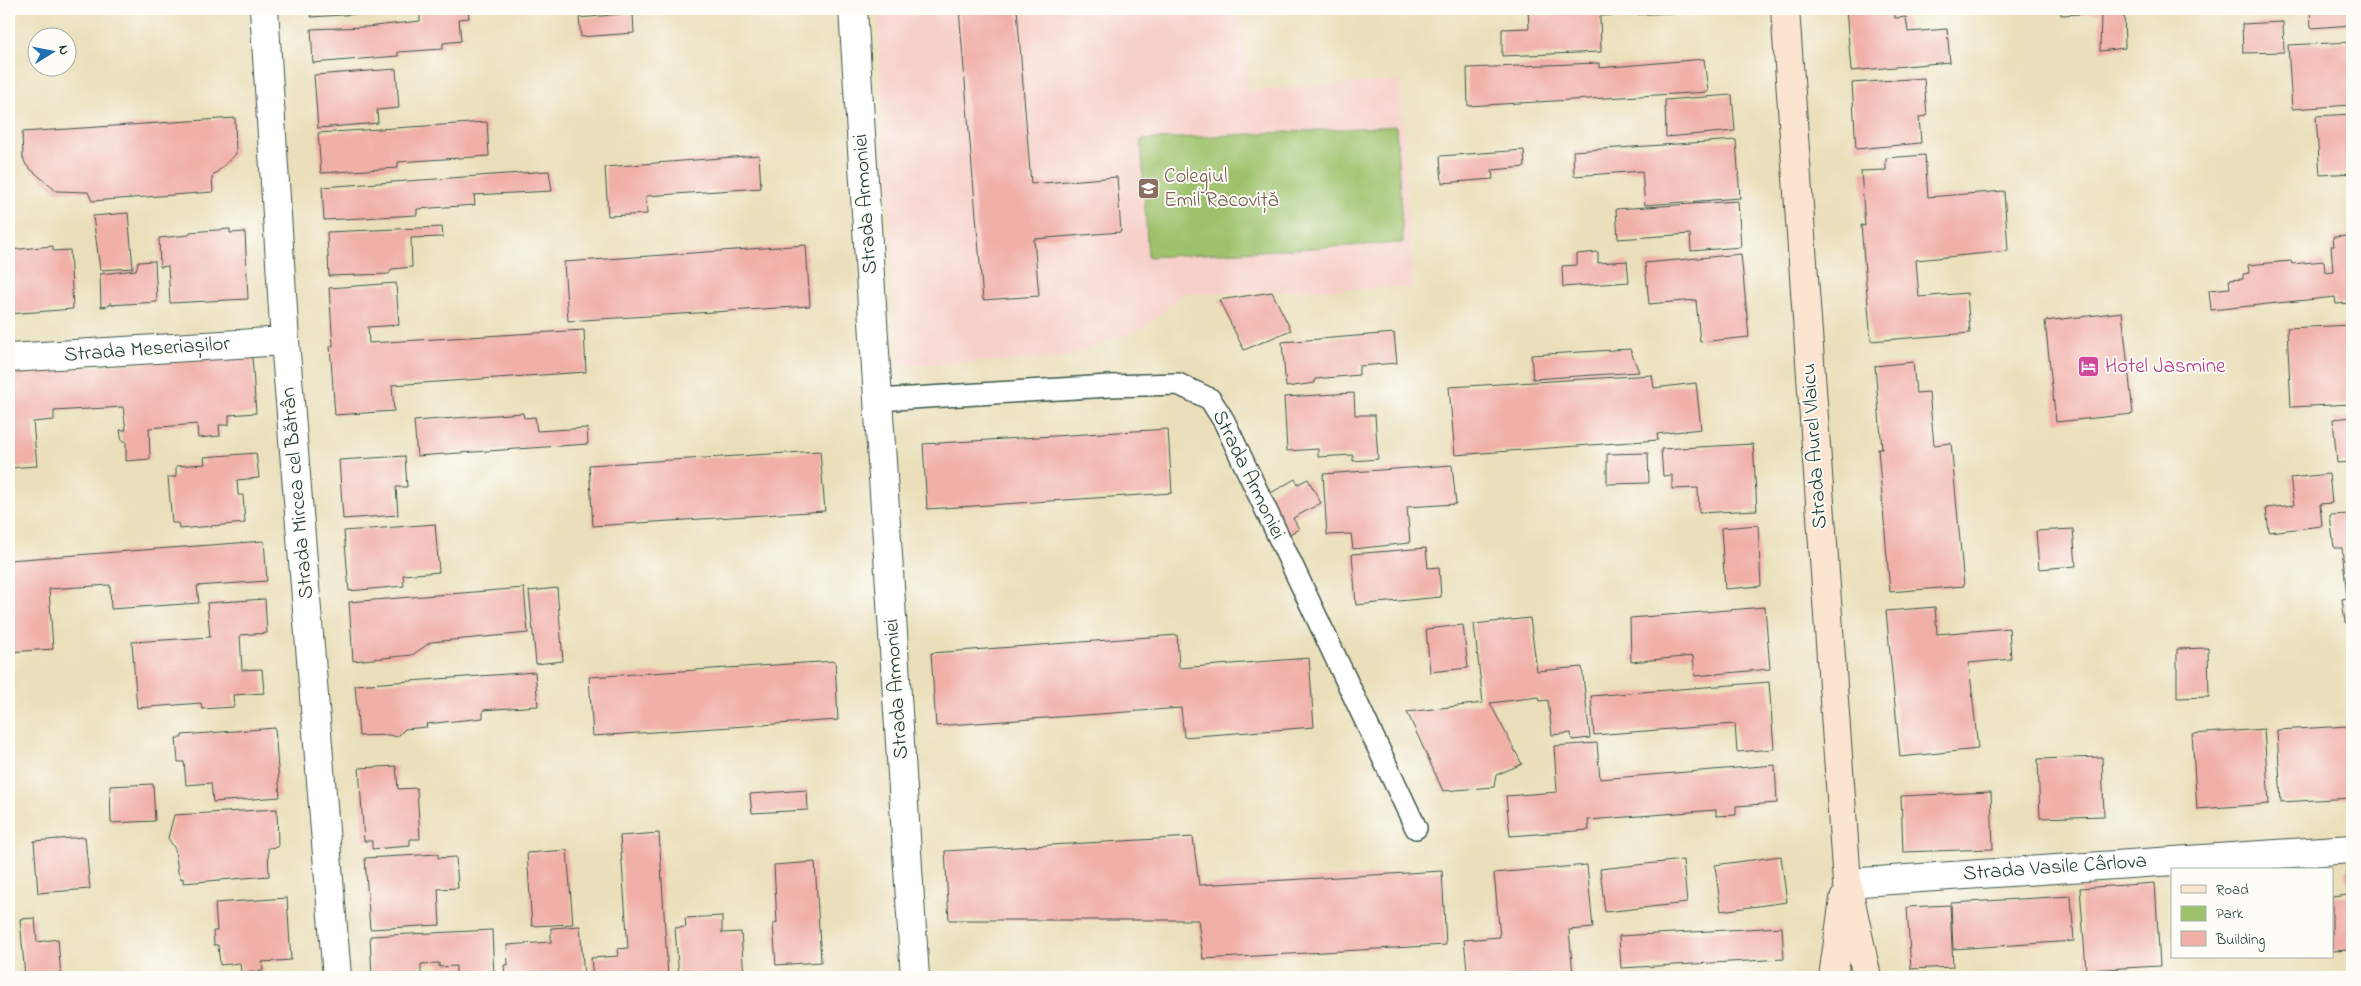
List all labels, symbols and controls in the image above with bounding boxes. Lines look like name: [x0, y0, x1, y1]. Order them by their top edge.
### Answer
north arrow: [28, 28, 78, 78]
text: N: [52, 44, 74, 56]
street label: Strada Armoniei: [846, 133, 886, 275]
place label: Colegiul Emil Racoviță: [1164, 162, 1279, 216]
school or university icon: Colegiul Emil Racoviță: [1136, 177, 1160, 201]
street label: Strada Meseriașilor: [63, 329, 231, 371]
place label: Hotel Jasmine: [2105, 352, 2226, 382]
hotel icon: Hotel Jasmine: [2077, 355, 2101, 379]
street label: Strada Aurel Vlaicu: [1794, 362, 1836, 530]
street label: Strada Mircea cel Bătrân: [274, 386, 322, 600]
street label: Strada Armoniei: [1204, 405, 1292, 545]
street label: Strada Armoniei: [877, 618, 917, 760]
street label: Strada Vasile Cârlova: [1962, 847, 2148, 889]
legend: [2171, 868, 2334, 958]
text: Road: [2216, 879, 2249, 901]
text: Park: [2216, 903, 2244, 925]
text: Building: [2215, 929, 2265, 952]

